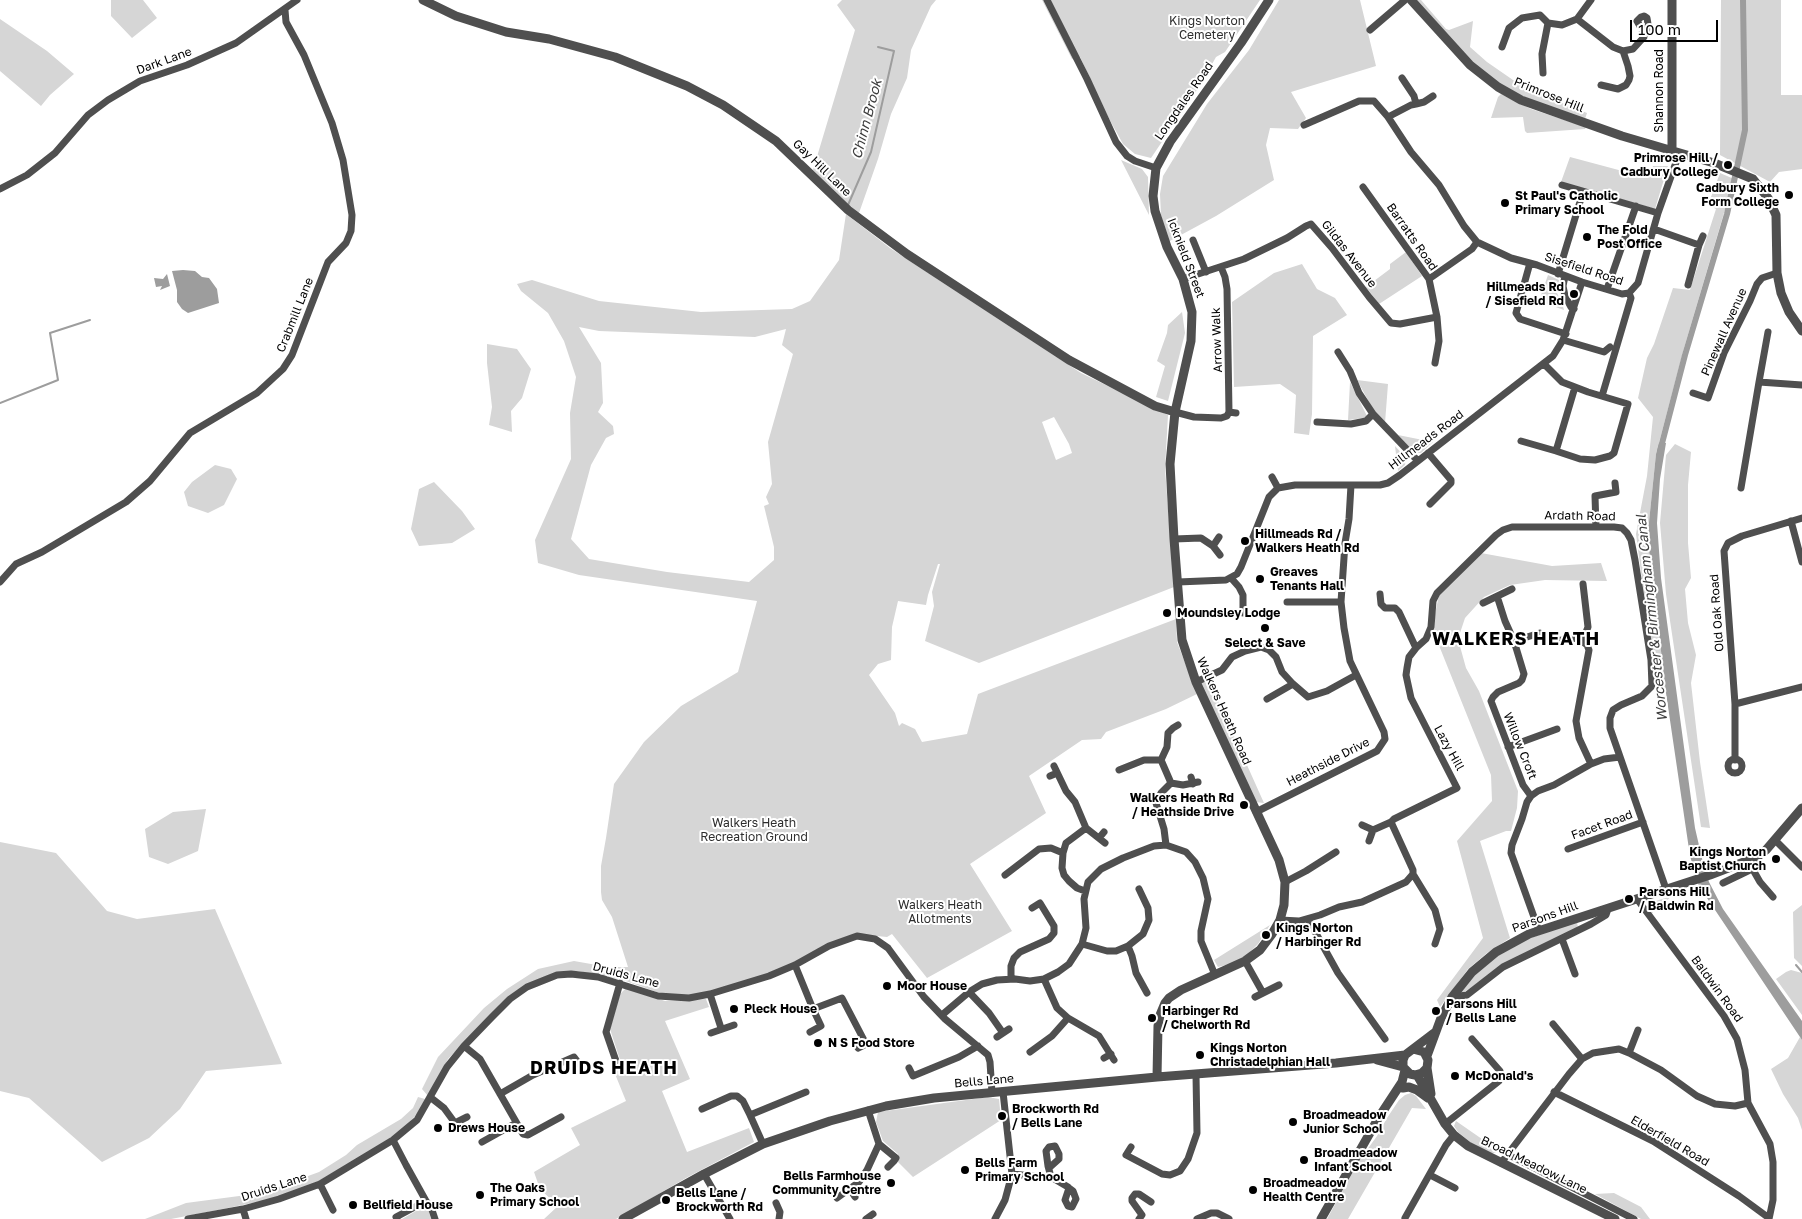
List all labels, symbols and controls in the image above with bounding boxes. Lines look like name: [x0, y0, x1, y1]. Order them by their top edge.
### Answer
scale bar: [1632, 10, 1720, 42]
park label: Kings Norton Cemetery: [1169, 14, 1245, 42]
text: 100 m: [1638, 20, 1681, 38]
street label: Dark Lane: [134, 44, 194, 78]
street label: Shannon Road: [1652, 49, 1666, 133]
street label: Longdales Road: [1152, 59, 1216, 143]
street label: Primrose Hill: [1512, 74, 1586, 116]
water label: Chinn Brook: [848, 77, 886, 161]
street label: Gay Hill Lane: [790, 136, 854, 200]
place label: Primrose Hill / Cadbury College: [1620, 151, 1718, 179]
marker: Primrose Hill / Cadbury College: [1722, 159, 1734, 171]
place label: Cadbury Sixth Form College: [1696, 181, 1779, 209]
place label: St Paul's Catholic Primary School: [1515, 189, 1618, 217]
marker: Cadbury Sixth Form College: [1783, 189, 1795, 201]
marker: St Paul's Catholic Primary School: [1499, 197, 1511, 209]
street label: Barratts Road: [1383, 201, 1441, 273]
street label: Icknield Street: [1164, 216, 1208, 300]
street label: Gildas Avenue: [1318, 218, 1380, 290]
place label: The Fold Post Office: [1597, 223, 1662, 251]
marker: The Fold Post Office: [1581, 231, 1593, 243]
street label: Sisefield Road: [1543, 249, 1625, 289]
street label: Crabmill Lane: [273, 275, 317, 355]
place label: Hillmeads Rd / Sisefield Rd: [1486, 280, 1564, 308]
street label: Pinewall Avenue: [1698, 286, 1750, 378]
marker: Hillmeads Rd / Sisefield Rd: [1568, 288, 1580, 300]
street label: Arrow Walk: [1209, 307, 1225, 373]
street label: Hillmeads Road: [1386, 407, 1466, 473]
street label: Ardath Road: [1544, 508, 1616, 524]
water label: Worcester & Birmingham Canal: [1633, 514, 1671, 722]
place label: Hillmeads Rd / Walkers Heath Rd: [1255, 527, 1359, 555]
marker: Hillmeads Rd / Walkers Heath Rd: [1239, 535, 1251, 547]
place label: Greaves Tenants Hall: [1270, 565, 1344, 593]
marker: Greaves Tenants Hall: [1254, 573, 1266, 585]
street label: Old Oak Road: [1707, 574, 1727, 652]
place label: Moundsley Lodge: [1177, 606, 1280, 620]
marker: Moundsley Lodge: [1161, 607, 1173, 619]
marker: Select & Save: [1259, 622, 1271, 634]
district label: WALKERS HEATH: [1430, 628, 1602, 650]
place label: Select & Save: [1224, 636, 1306, 650]
street label: Walkers Heath Road: [1194, 655, 1254, 767]
street label: Willow Croft: [1500, 710, 1540, 782]
street label: Lazy Hill: [1431, 723, 1467, 773]
street label: Heathside Drive: [1284, 735, 1372, 789]
place label: Walkers Heath Rd / Heathside Drive: [1130, 791, 1234, 819]
marker: Walkers Heath Rd / Heathside Drive: [1238, 799, 1250, 811]
street label: Facet Road: [1569, 807, 1635, 843]
park label: Walkers Heath Recreation Ground: [700, 816, 808, 844]
place label: Kings Norton Baptist Church: [1679, 845, 1766, 873]
marker: Kings Norton Baptist Church: [1770, 853, 1782, 865]
place label: Parsons Hill / Baldwin Rd: [1639, 885, 1714, 913]
marker: Parsons Hill / Baldwin Rd: [1623, 893, 1635, 905]
park label: Walkers Heath Allotments: [898, 898, 982, 926]
street label: Parsons Hill: [1510, 898, 1580, 936]
place label: Kings Norton / Harbinger Rd: [1276, 921, 1361, 949]
marker: Kings Norton / Harbinger Rd: [1260, 929, 1272, 941]
street label: Baldwin Road: [1688, 953, 1746, 1025]
street label: Druids Lane: [591, 959, 661, 991]
place label: Moor House: [897, 979, 967, 993]
marker: Moor House: [881, 980, 893, 992]
place label: Parsons Hill / Bells Lane: [1446, 997, 1517, 1025]
place label: Pleck House: [744, 1002, 817, 1016]
marker: Pleck House: [728, 1003, 740, 1015]
place label: Harbinger Rd / Chelworth Rd: [1162, 1004, 1250, 1032]
marker: Parsons Hill / Bells Lane: [1430, 1005, 1442, 1017]
marker: Harbinger Rd / Chelworth Rd: [1146, 1012, 1158, 1024]
place label: N S Food Store: [828, 1036, 914, 1050]
marker: N S Food Store: [812, 1037, 824, 1049]
place label: Kings Norton Christadelphian Hall: [1210, 1041, 1330, 1069]
marker: Kings Norton Christadelphian Hall: [1194, 1049, 1206, 1061]
district label: DRUIDS HEATH: [529, 1057, 679, 1079]
place label: McDonald's: [1465, 1069, 1534, 1083]
marker: McDonald's: [1449, 1070, 1461, 1082]
street label: Bells Lane: [953, 1071, 1015, 1091]
place label: Brockworth Rd / Bells Lane: [1012, 1102, 1099, 1130]
place label: Broadmeadow Junior School: [1303, 1108, 1387, 1136]
marker: Brockworth Rd / Bells Lane: [996, 1110, 1008, 1122]
street label: Elderfield Road: [1628, 1113, 1712, 1169]
marker: Broadmeadow Junior School: [1287, 1116, 1299, 1128]
place label: Drews House: [448, 1121, 525, 1135]
marker: Drews House: [432, 1122, 444, 1134]
street label: Broad Meadow Lane: [1479, 1133, 1589, 1197]
place label: Broadmeadow Infant School: [1314, 1146, 1398, 1174]
marker: Broadmeadow Infant School: [1298, 1154, 1310, 1166]
place label: Bells Farm Primary School: [975, 1156, 1064, 1184]
marker: Bells Farm Primary School: [959, 1164, 971, 1176]
place label: Bells Farmhouse Community Centre: [772, 1169, 881, 1197]
street label: Druids Lane: [239, 1170, 309, 1204]
place label: Broadmeadow Health Centre: [1263, 1176, 1347, 1204]
marker: Bells Farmhouse Community Centre: [885, 1177, 897, 1189]
place label: The Oaks Primary School: [490, 1181, 579, 1209]
marker: Broadmeadow Health Centre: [1247, 1184, 1259, 1196]
place label: Bells Lane / Brockworth Rd: [676, 1186, 763, 1214]
marker: The Oaks Primary School: [474, 1189, 486, 1201]
marker: Bells Lane / Brockworth Rd: [660, 1194, 672, 1206]
place label: Bellfield House: [363, 1198, 453, 1212]
marker: Bellfield House: [347, 1199, 359, 1211]

